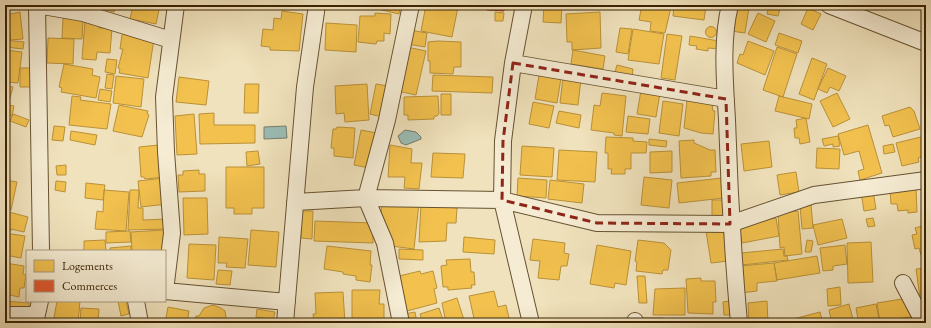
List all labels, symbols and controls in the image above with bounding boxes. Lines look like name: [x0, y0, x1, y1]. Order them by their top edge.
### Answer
legend: [26, 250, 166, 302]
text: Logements: [62, 258, 113, 274]
text: Commerces: [62, 278, 117, 294]

